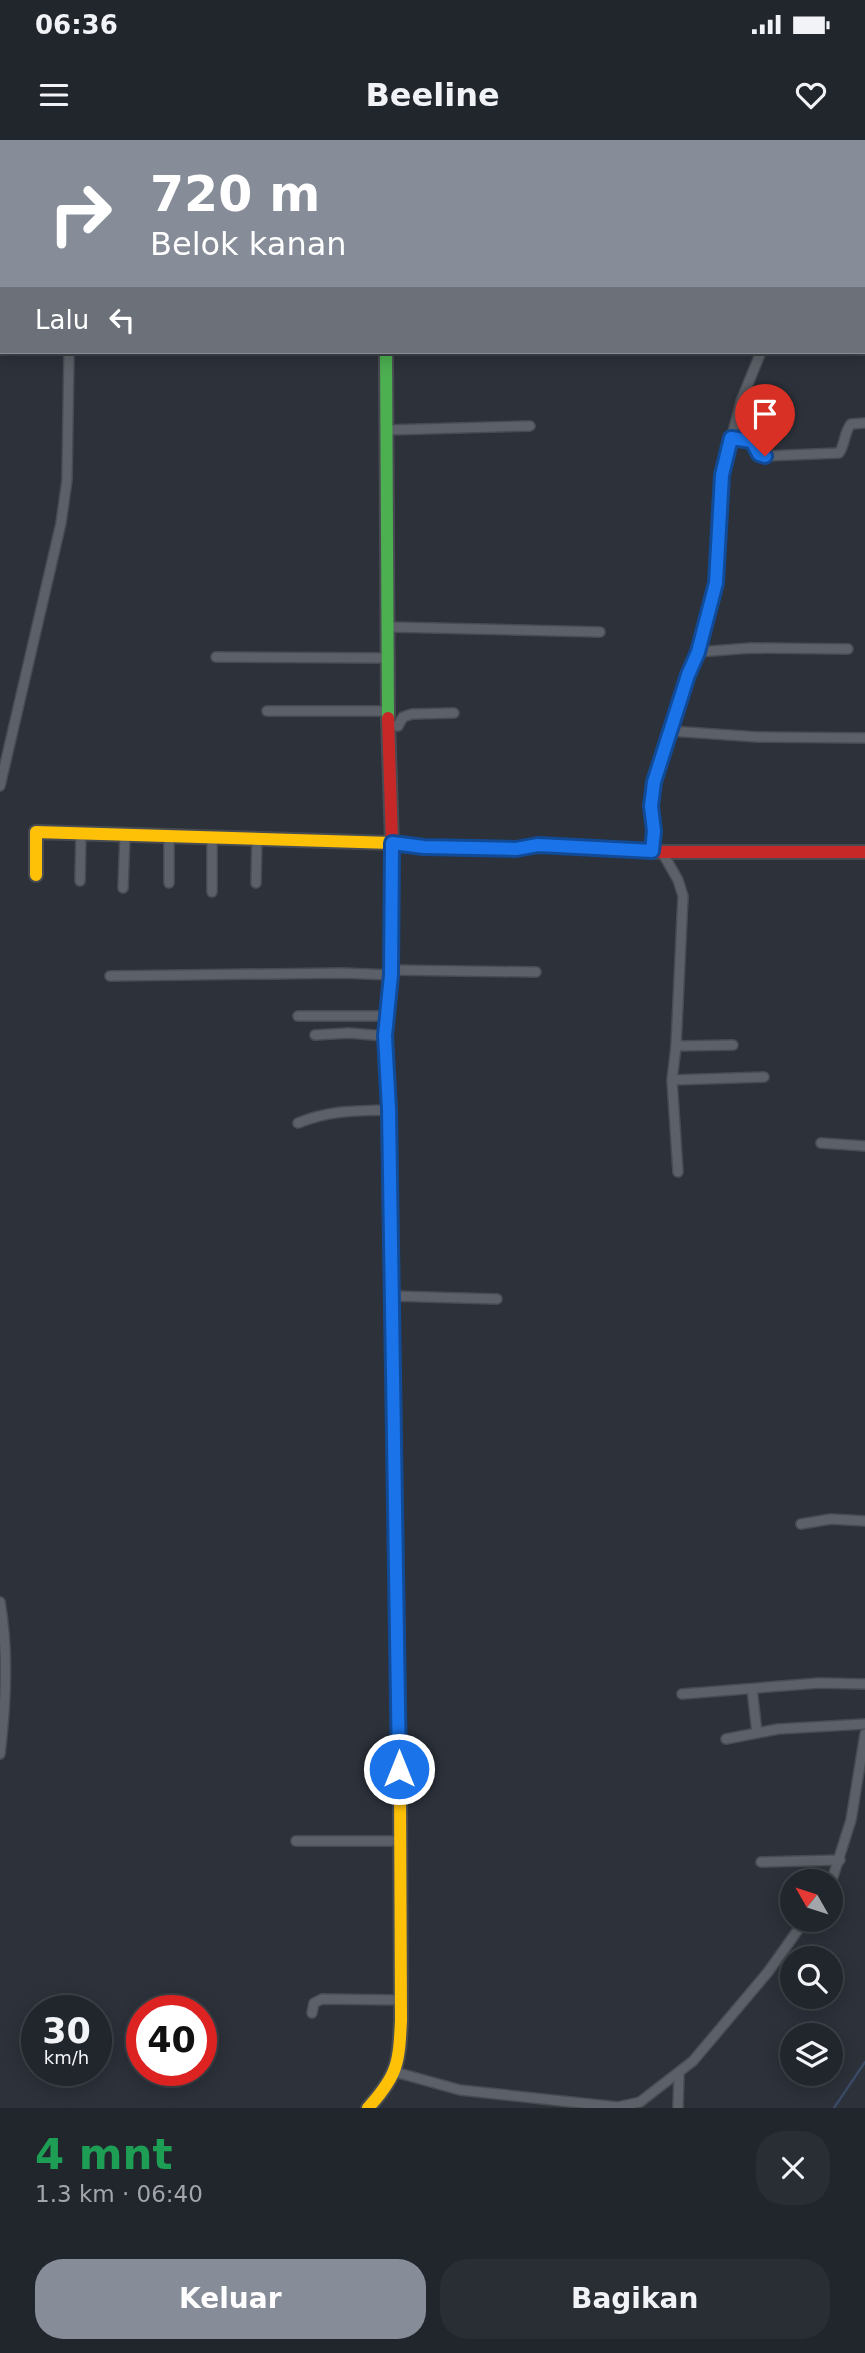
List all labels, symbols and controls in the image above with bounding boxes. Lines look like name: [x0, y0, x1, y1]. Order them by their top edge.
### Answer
text: 06:36: [35, 10, 118, 40]
icon: menu: [35, 76, 73, 114]
text: Beeline: [365, 76, 500, 114]
icon: heart: [792, 76, 830, 114]
text: 720 m: [150, 166, 320, 223]
icon: right: [35, 168, 126, 259]
text: Belok kanan: [150, 225, 347, 263]
icon: left: [103, 301, 141, 339]
text: Lalu: [35, 305, 89, 335]
pin: [735, 384, 795, 456]
icon: arrive: [746, 395, 784, 433]
position arrow: [362, 1732, 436, 1806]
north arrow: [780, 1869, 844, 1932]
map controls: [780, 1869, 843, 2086]
button: search: [780, 1946, 843, 2009]
speed limit sign: 40: [126, 1995, 217, 2086]
text: 30: [42, 2011, 91, 2051]
button: layers: [780, 2023, 843, 2086]
text: km/h: [44, 2047, 89, 2068]
text: 4 mnt: [35, 2130, 173, 2179]
button: close: [756, 2131, 830, 2205]
text: 1.3 km · 06:40: [35, 2181, 203, 2207]
button: Keluar: [35, 2259, 426, 2339]
button: Bagikan: [440, 2259, 830, 2339]

